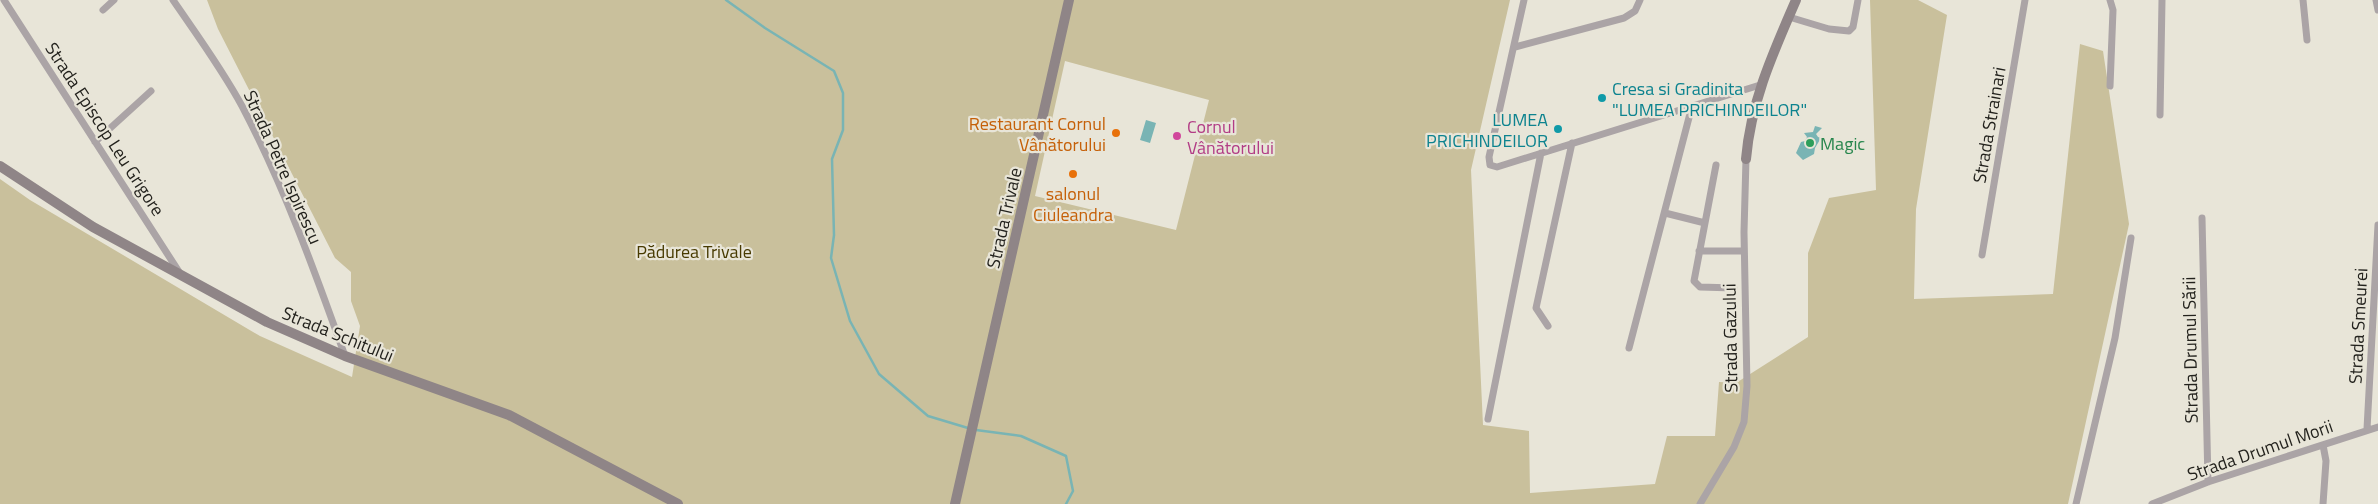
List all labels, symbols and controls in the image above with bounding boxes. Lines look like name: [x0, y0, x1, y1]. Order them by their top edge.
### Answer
street label: Strada Episcop Leu Grigore: [39, 37, 171, 221]
street label: Strada Strainari: [1965, 65, 2013, 185]
place label: Cresa si Gradinita "LUMEA PRICHINDEILOR": [1612, 75, 1807, 123]
street label: Strada Petre Ispirescu: [237, 86, 329, 248]
marker: Cresa si Gradinita "LUMEA PRICHINDEILOR": [1596, 92, 1608, 104]
place label: LUMEA PRICHINDEILOR: [1426, 106, 1548, 154]
place label: Restaurant Cornul Vânătorului: [969, 110, 1106, 158]
place label: Cornul Vânătorului: [1187, 113, 1274, 161]
marker: LUMEA PRICHINDEILOR: [1552, 123, 1564, 135]
marker: Restaurant Cornul Vânătorului: [1110, 127, 1122, 139]
marker: Cornul Vânătorului: [1171, 130, 1183, 142]
place label: Magic: [1820, 130, 1865, 157]
marker: Magic: [1804, 137, 1816, 149]
street label: Strada Trivale: [979, 165, 1029, 271]
marker: salonul Ciuleandra: [1067, 168, 1079, 180]
place label: salonul Ciuleandra: [1033, 180, 1113, 228]
park label: Pădurea Trivale: [636, 238, 752, 265]
street label: Strada Smeurei: [2341, 267, 2375, 385]
street label: Strada Drumul Sării: [2175, 276, 2205, 424]
street label: Strada Gazului: [1716, 283, 1744, 393]
street label: Strada Schitului: [278, 299, 398, 369]
street label: Strada Drumul Morii: [2184, 412, 2336, 488]

